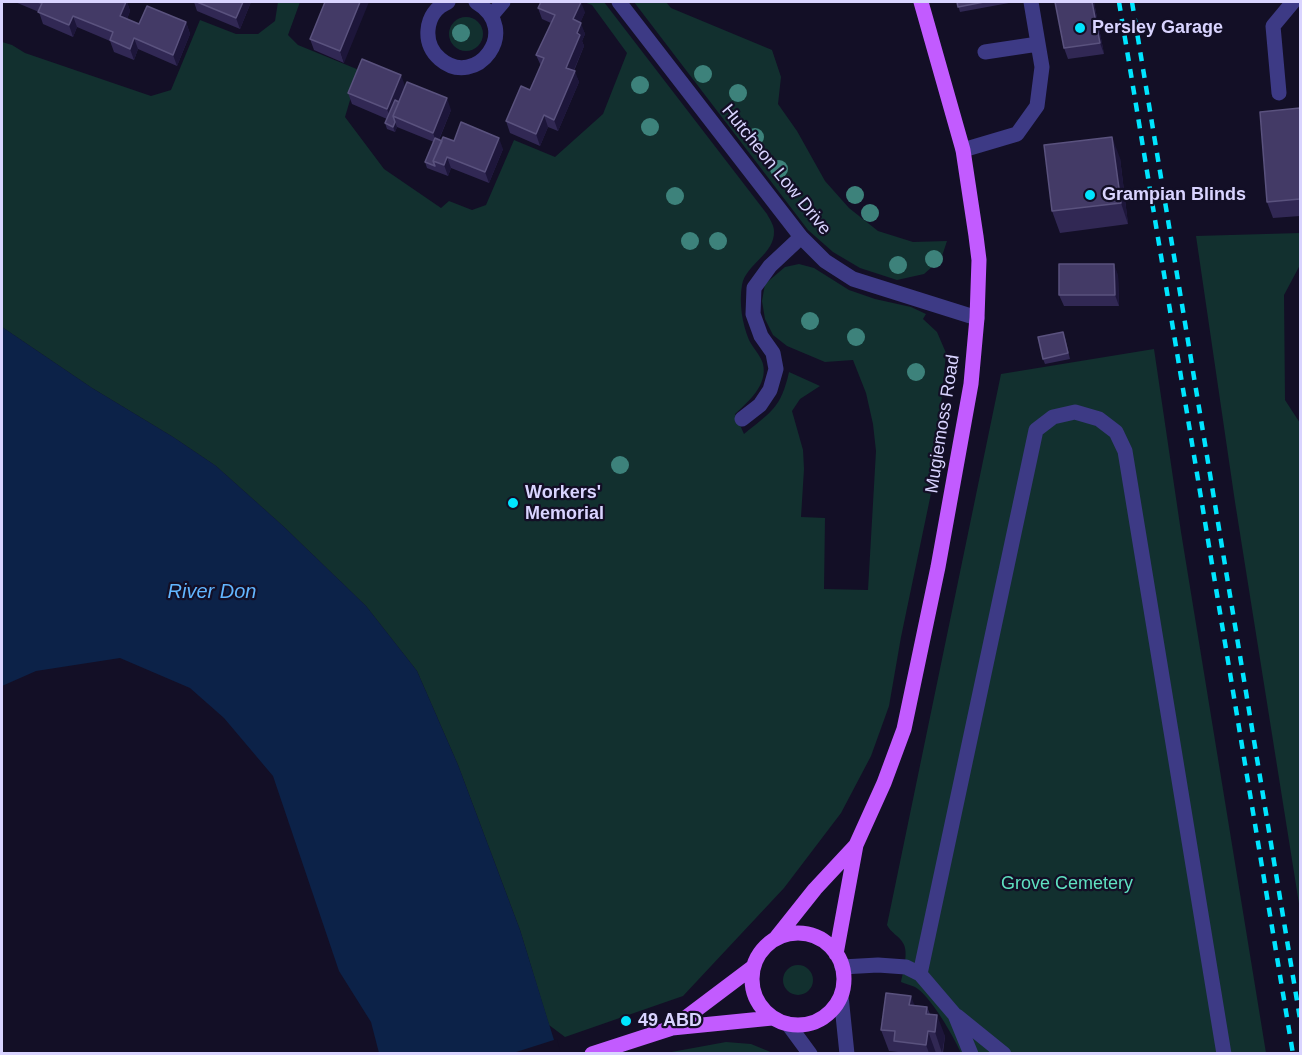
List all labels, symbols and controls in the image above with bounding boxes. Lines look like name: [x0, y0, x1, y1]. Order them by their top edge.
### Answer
place label: Persley Garage: [1092, 17, 1223, 39]
marker: Persley Garage: [1073, 21, 1087, 35]
street label: Hutcheon Low Drive: [717, 100, 835, 240]
place label: Grampian Blinds: [1102, 184, 1246, 206]
marker: Grampian Blinds: [1083, 188, 1097, 202]
street label: Mugiemoss Road: [921, 353, 965, 495]
place label: Workers' Memorial: [525, 482, 604, 524]
marker: Workers' Memorial: [506, 496, 520, 510]
water label: River Don: [168, 580, 256, 604]
park label: Grove Cemetery: [1001, 873, 1133, 895]
place label: 49 ABD: [638, 1010, 702, 1032]
marker: 49 ABD: [619, 1014, 633, 1028]

